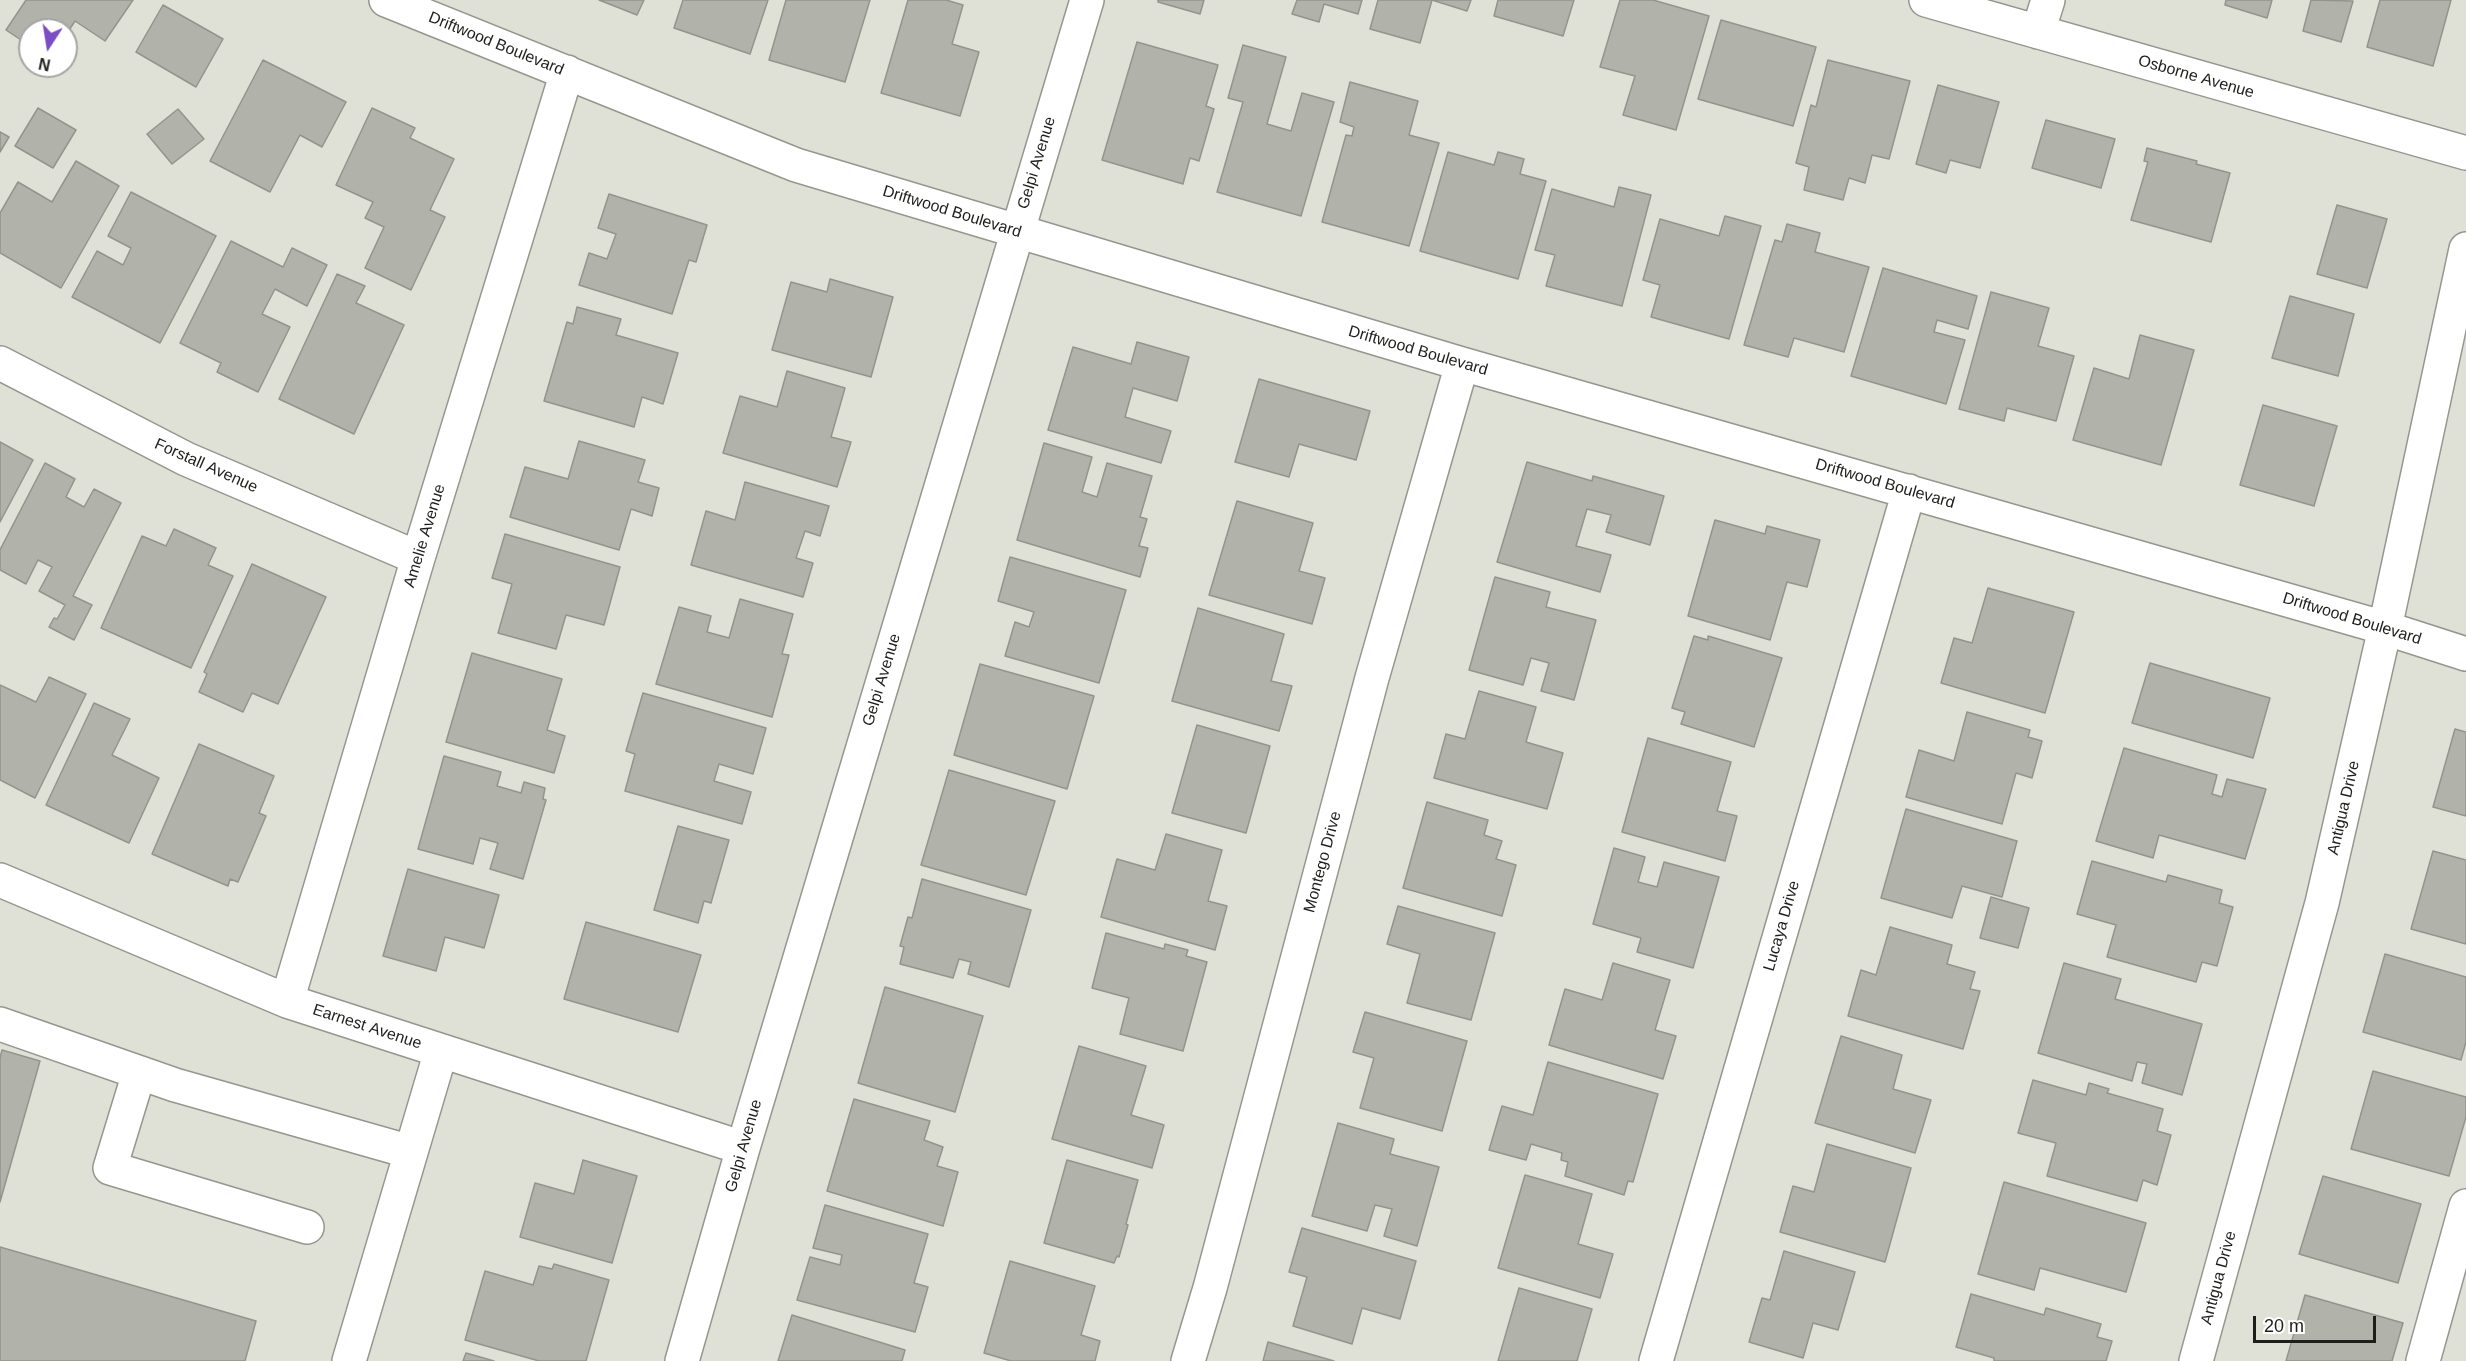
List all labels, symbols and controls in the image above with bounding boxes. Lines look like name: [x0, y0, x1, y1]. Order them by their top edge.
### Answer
street label: Driftwood Boulevard: [426, 8, 566, 80]
north arrow: [18, 18, 78, 78]
street label: Osborne Avenue: [2136, 51, 2256, 103]
text: N: [37, 55, 52, 74]
street label: Gelpi Avenue: [1014, 114, 1060, 212]
street label: Driftwood Boulevard: [880, 182, 1024, 242]
street label: Driftwood Boulevard: [1346, 322, 1490, 380]
street label: Forstall Avenue: [151, 435, 261, 497]
street label: Driftwood Boulevard: [1813, 455, 1957, 513]
street label: Amelie Avenue: [400, 482, 450, 590]
street label: Driftwood Boulevard: [2280, 589, 2424, 649]
street label: Gelpi Avenue: [859, 631, 905, 729]
street label: Antigua Drive: [2324, 759, 2364, 857]
street label: Montego Drive: [1300, 809, 1346, 915]
street label: Lucaya Drive: [1760, 878, 1804, 974]
street label: Earnest Avenue: [310, 1000, 424, 1054]
street label: Gelpi Avenue: [722, 1097, 766, 1195]
street label: Antigua Drive: [2197, 1229, 2241, 1327]
scale bar: [2256, 1304, 2379, 1342]
text: 20 m: [2264, 1316, 2304, 1336]

